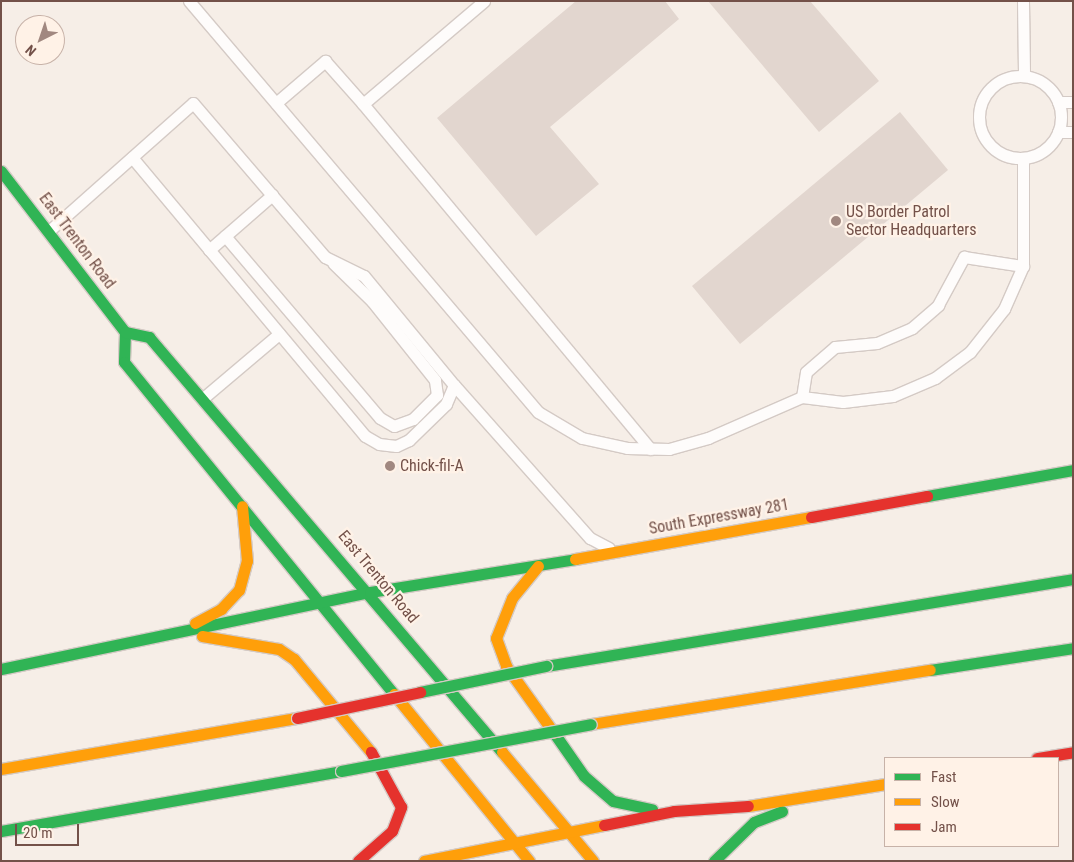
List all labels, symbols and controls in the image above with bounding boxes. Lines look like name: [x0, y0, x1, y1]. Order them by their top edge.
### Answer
north arrow: [15, 15, 65, 65]
text: N: [22, 42, 39, 59]
street label: East Trenton Road: [35, 189, 119, 293]
place label: US Border Patrol Sector Headquarters: [846, 202, 976, 240]
marker: US Border Patrol Sector Headquarters: [830, 215, 842, 227]
place label: Chick-fil-A: [400, 456, 464, 476]
marker: Chick-fil-A: [384, 460, 396, 472]
street label: South Expressway 281: [647, 495, 791, 539]
street label: East Trenton Road: [334, 527, 422, 627]
legend: [884, 757, 1059, 847]
text: Fast: [931, 768, 956, 786]
text: Slow: [931, 793, 960, 811]
scale bar: [18, 814, 81, 846]
text: Jam: [931, 818, 957, 836]
text: 20 m: [23, 824, 53, 842]

